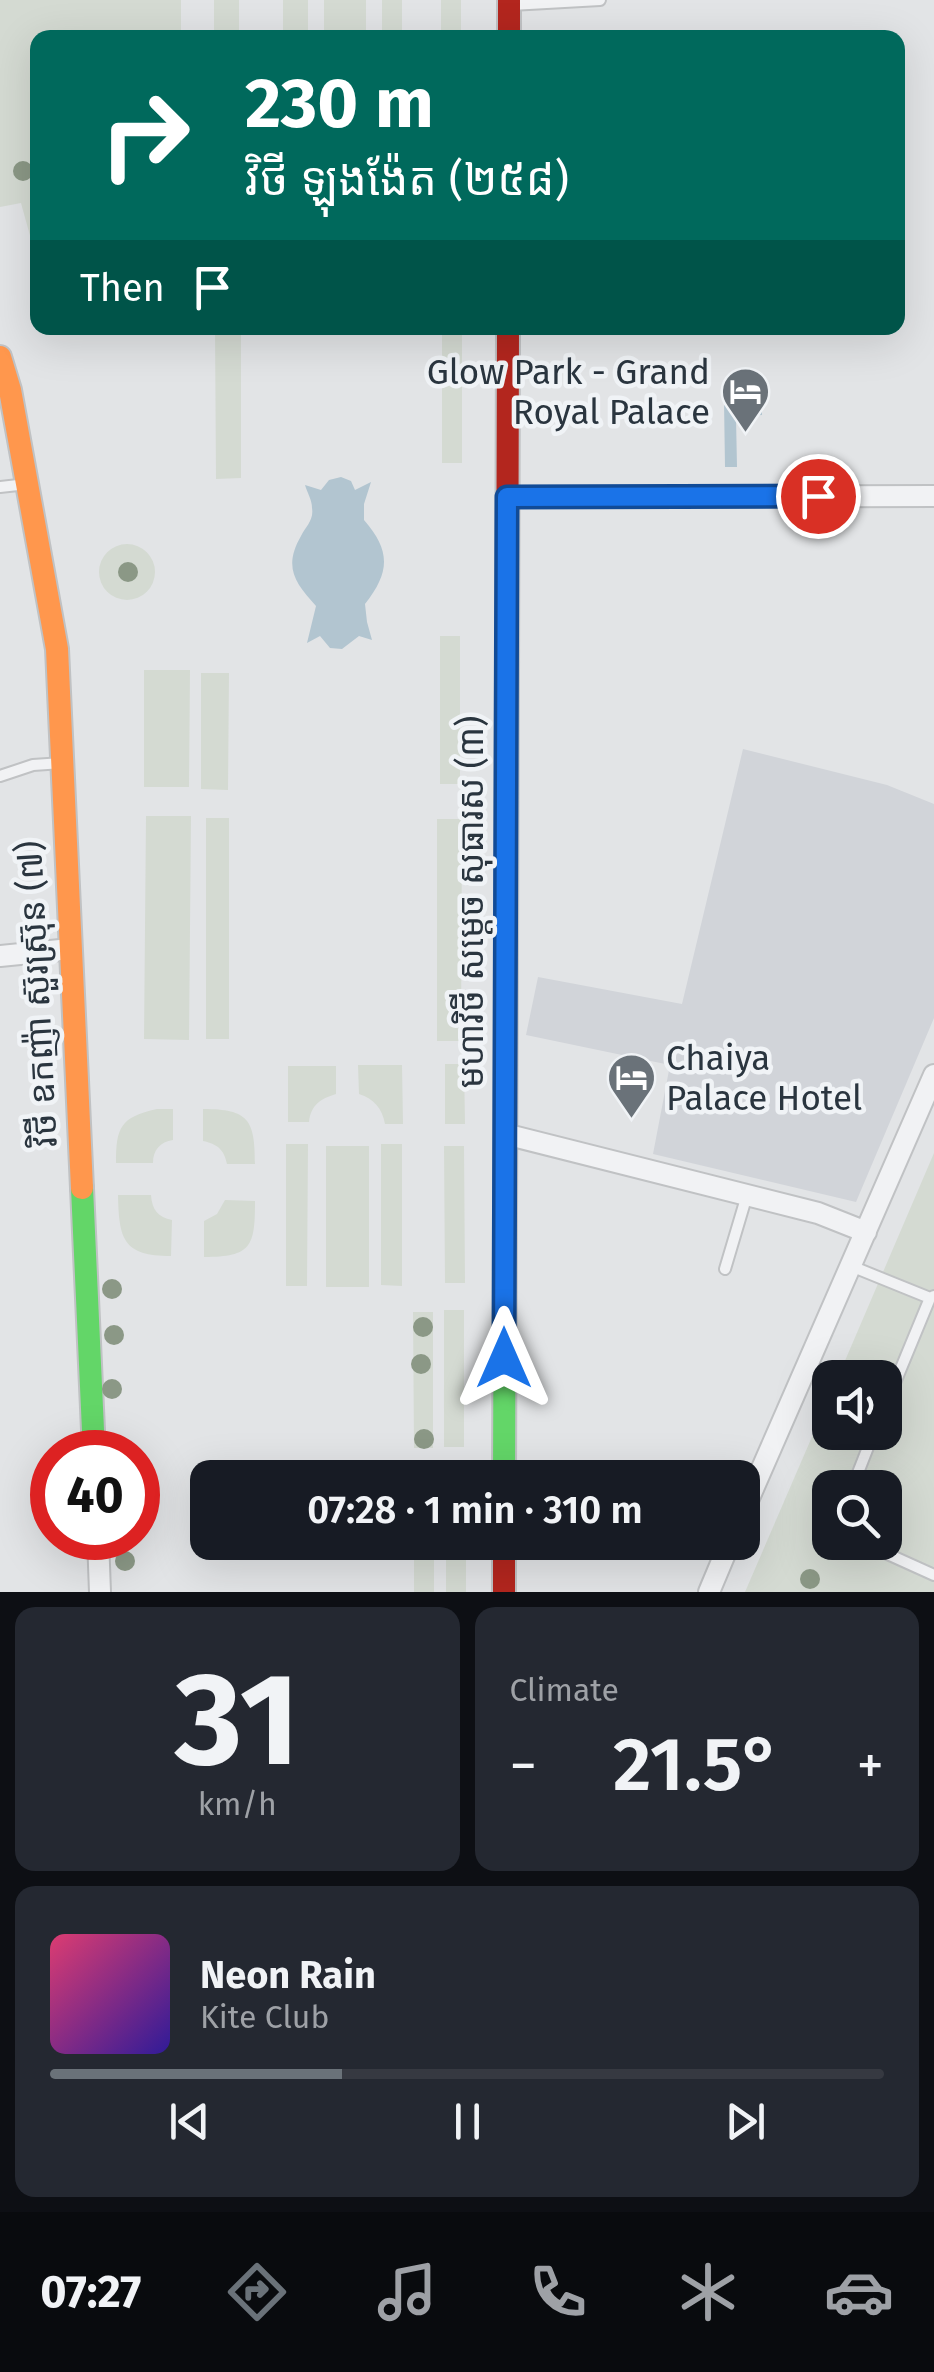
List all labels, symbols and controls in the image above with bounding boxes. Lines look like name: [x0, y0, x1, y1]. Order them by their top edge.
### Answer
text: 230 m: [245, 62, 434, 146]
icon: right: [80, 70, 210, 200]
text: វិថី ឡុងង៉ែត (២៥៨): [245, 153, 569, 207]
icon: arrive: [185, 260, 240, 315]
text: Then: [80, 265, 165, 311]
place label: Glow Park - Grand Royal Palace: [427, 351, 710, 433]
hotel icon: Glow Park - Grand Royal Palace: [719, 366, 771, 434]
pin: [776, 454, 861, 539]
icon: arrive: [791, 469, 846, 524]
street label: មហាវិថី សម្តេច សុធារស (៣): [449, 716, 493, 1088]
street label: វិថី ឧកញ៉ា ស៊ួរស៊្រុន (៧): [7, 840, 67, 1149]
place label: Chaiya Palace Hotel: [666, 1037, 862, 1119]
hotel icon: Chaiya Palace Hotel: [605, 1052, 657, 1120]
position arrow: [452, 1306, 556, 1410]
map controls: [812, 1360, 902, 1560]
button: sound: [812, 1360, 902, 1450]
speed limit sign: 40: [30, 1430, 160, 1560]
button: search: [812, 1470, 902, 1560]
text: 07:28 · 1 min · 310 m: [307, 1487, 643, 1533]
text: 31: [175, 1642, 300, 1798]
text: Climate: [510, 1671, 619, 1709]
text: 21.5°: [613, 1720, 781, 1810]
text: −: [510, 1733, 537, 1799]
text: +: [857, 1733, 884, 1799]
text: km/h: [198, 1785, 277, 1823]
text: Neon Rain: [200, 1952, 376, 1998]
text: Kite Club: [200, 1998, 329, 2036]
icon: previous: [162, 2094, 217, 2149]
icon: pause: [440, 2094, 495, 2149]
icon: next: [718, 2094, 773, 2149]
icon: directions: [222, 2257, 292, 2327]
icon: music: [372, 2257, 442, 2327]
icon: phone: [523, 2257, 593, 2327]
icon: climate: [673, 2257, 743, 2327]
icon: car: [824, 2257, 894, 2327]
text: 07:27: [40, 2265, 141, 2319]

